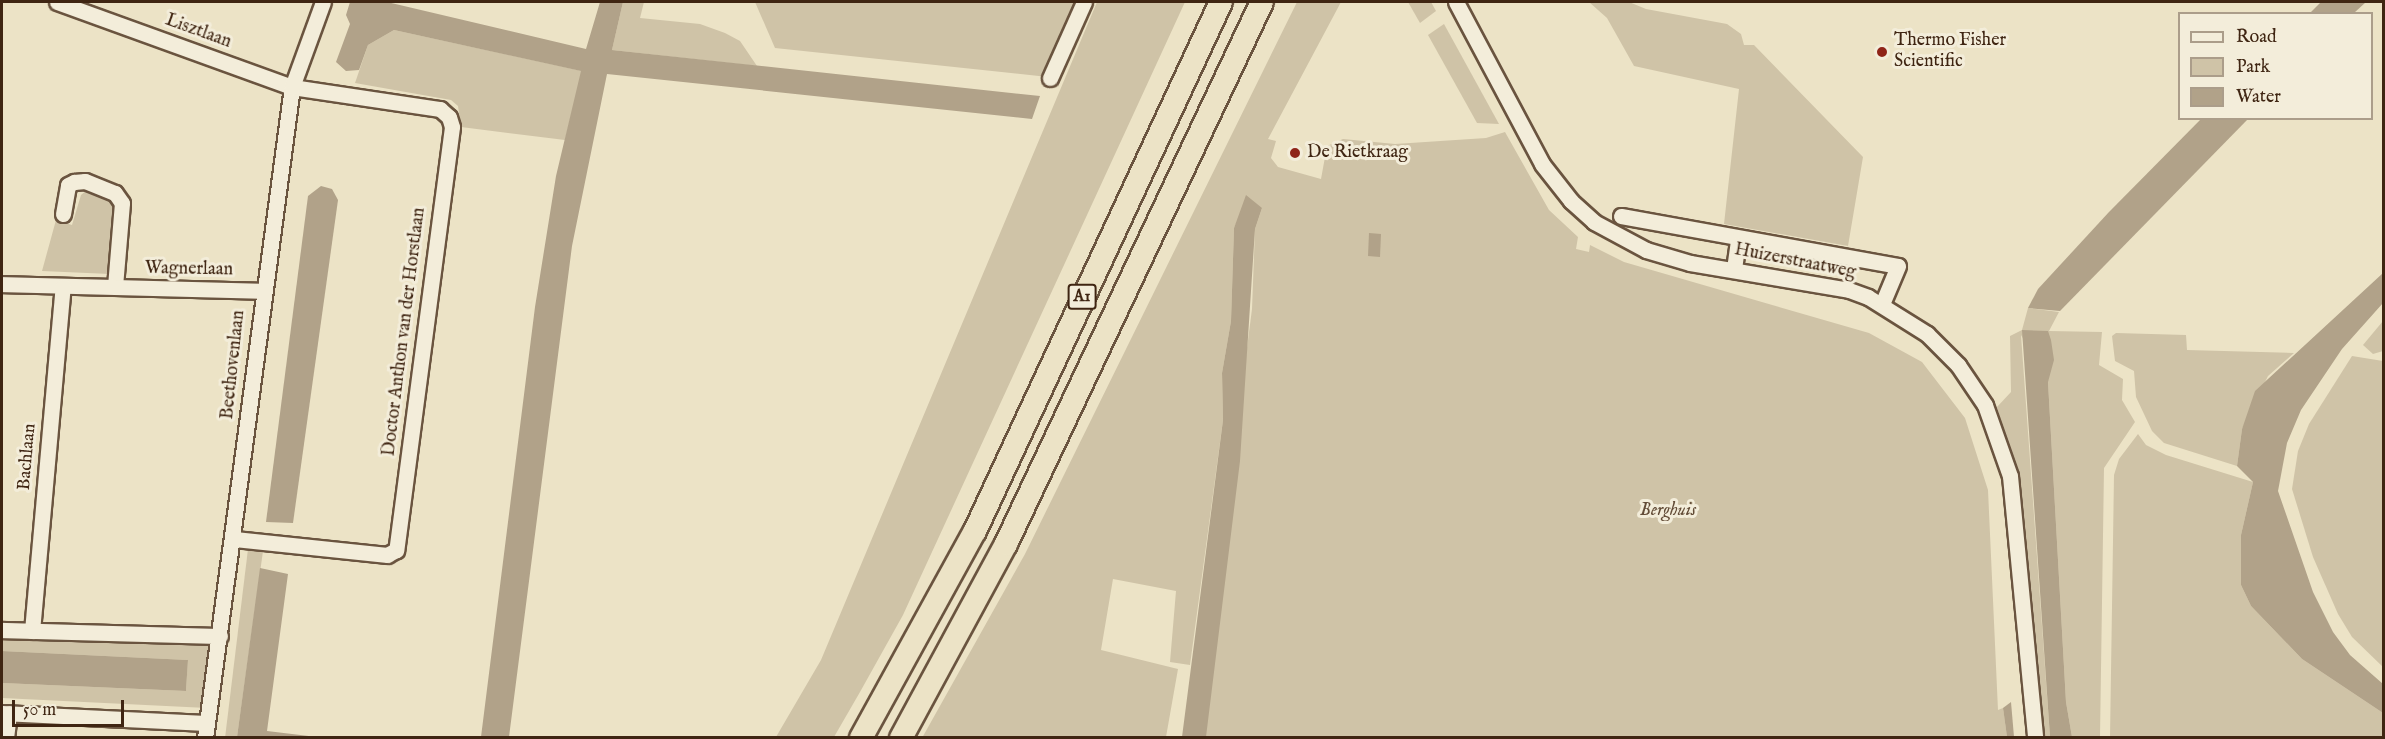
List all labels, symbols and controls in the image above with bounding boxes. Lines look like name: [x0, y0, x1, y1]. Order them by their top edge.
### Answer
street label: Lisztlaan: [162, 10, 234, 54]
legend: [2178, 12, 2373, 120]
text: Road: [2236, 26, 2277, 49]
place label: Thermo Fisher Scientific: [1894, 31, 2006, 74]
marker: Thermo Fisher Scientific: [1875, 45, 1889, 59]
text: Park: [2236, 56, 2270, 79]
text: Water: [2236, 86, 2281, 109]
place label: De Rietkraag: [1307, 142, 1408, 164]
marker: De Rietkraag: [1288, 146, 1302, 160]
street label: Doctor Anthon van der Horstlaan: [379, 206, 431, 458]
street label: Huizerstraatweg: [1732, 240, 1858, 284]
street label: Wagnerlaan: [145, 258, 233, 282]
road number: A1: [1067, 284, 1097, 310]
street label: Beethovenlaan: [218, 309, 250, 421]
street label: Bachlaan: [14, 423, 42, 491]
park label: Berghuis: [1640, 500, 1696, 522]
scale bar: [15, 688, 128, 726]
text: 50 m: [23, 699, 56, 722]

